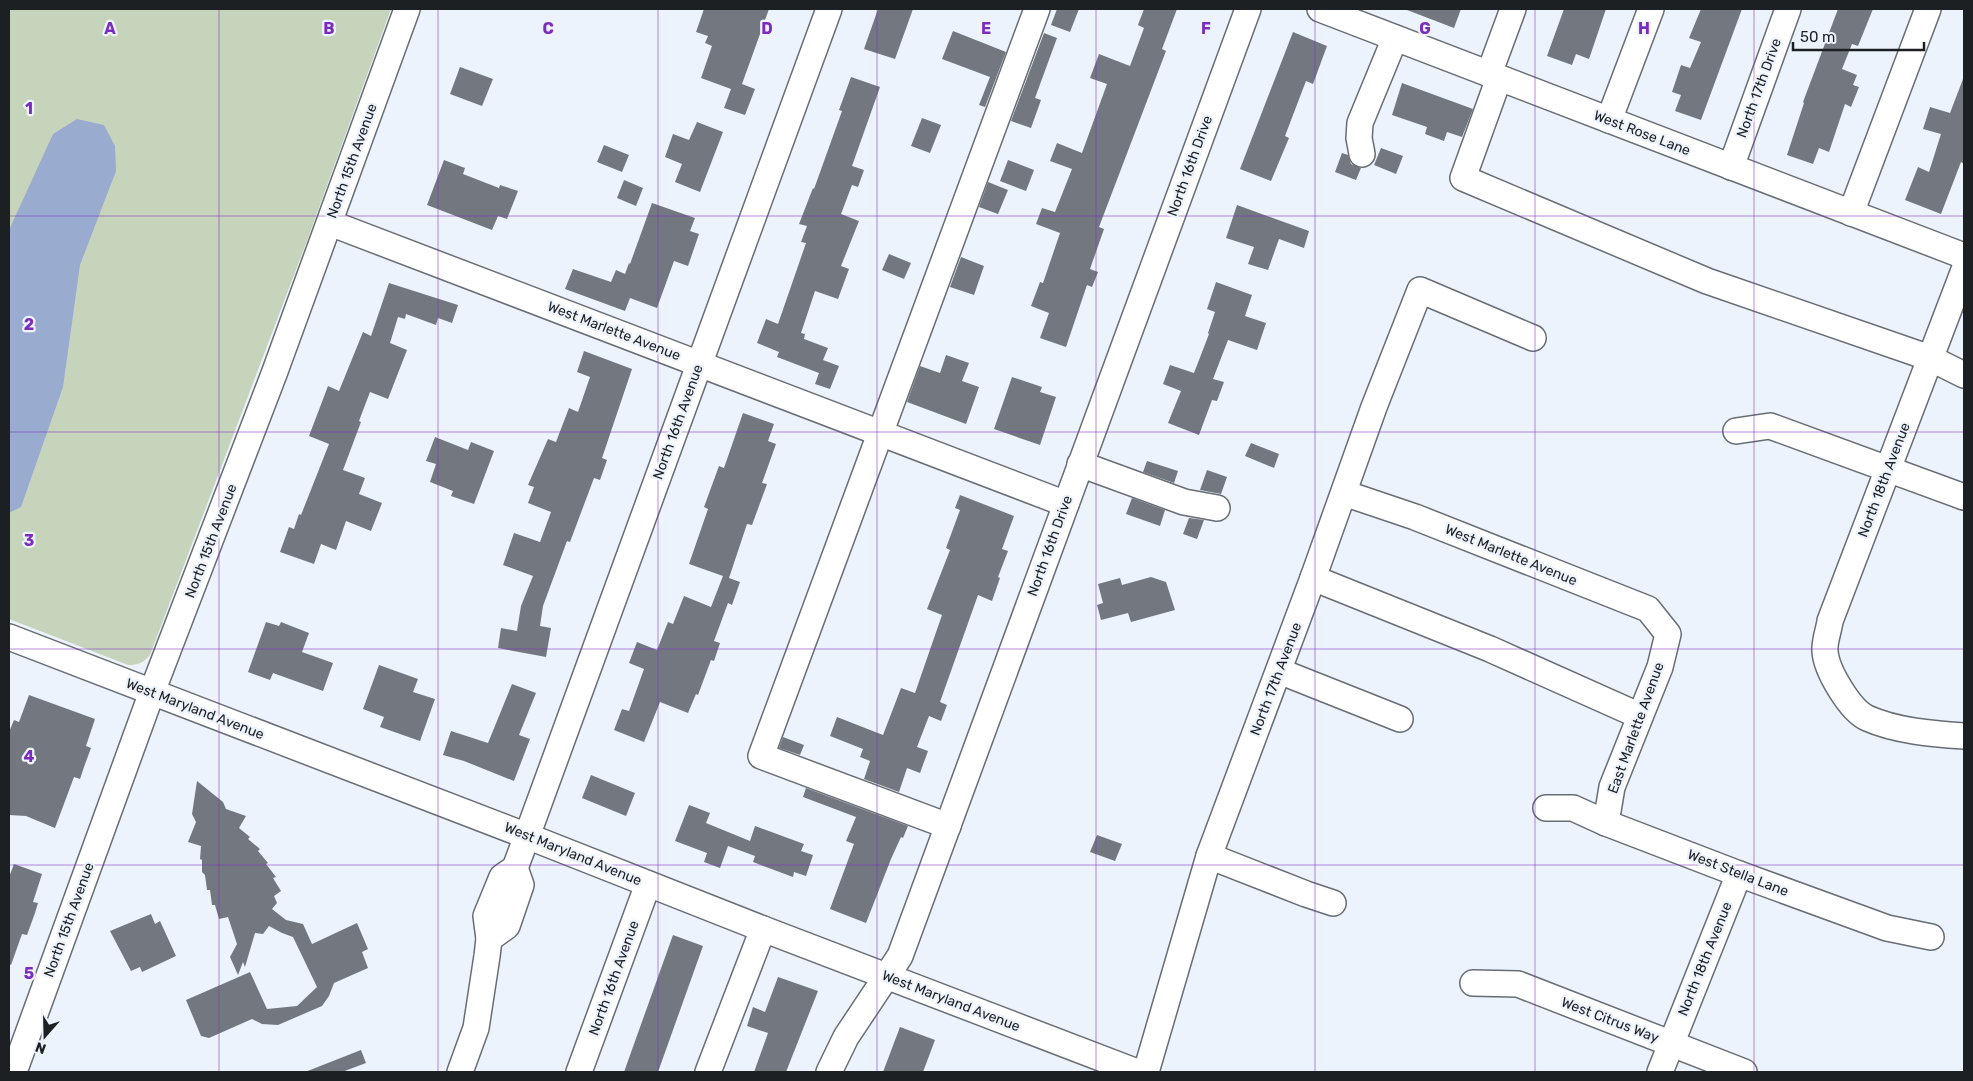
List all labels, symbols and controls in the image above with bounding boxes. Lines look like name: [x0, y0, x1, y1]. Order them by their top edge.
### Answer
text: A: [104, 19, 116, 38]
text: B: [323, 19, 335, 38]
text: C: [542, 19, 554, 38]
text: D: [761, 19, 773, 38]
text: E: [981, 19, 991, 38]
text: F: [1201, 19, 1211, 38]
text: G: [1419, 19, 1431, 38]
text: H: [1638, 19, 1650, 38]
scale bar: [1793, 20, 1924, 52]
text: 50 m: [1800, 28, 1835, 46]
street label: North 17th Drive: [1733, 36, 1785, 140]
text: 1: [25, 99, 33, 118]
street label: North 15th Avenue: [323, 101, 381, 221]
street label: West Rose Lane: [1591, 107, 1693, 159]
street label: North 16th Drive: [1164, 113, 1216, 219]
street label: West Marlette Avenue: [545, 298, 683, 364]
text: 2: [24, 315, 34, 334]
street label: North 16th Avenue: [649, 362, 707, 482]
street label: North 18th Avenue: [1854, 420, 1914, 540]
street label: North 15th Avenue: [181, 481, 241, 600]
street label: North 16th Drive: [1024, 493, 1076, 599]
street label: West Marlette Avenue: [1442, 521, 1580, 589]
text: 3: [24, 531, 34, 550]
street label: North 17th Avenue: [1247, 620, 1305, 738]
street label: East Marlette Avenue: [1604, 660, 1668, 796]
street label: West Maryland Avenue: [123, 675, 267, 743]
text: 4: [24, 747, 35, 766]
street label: West Maryland Avenue: [502, 819, 644, 889]
street label: West Stella Lane: [1685, 846, 1791, 900]
street label: North 15th Avenue: [40, 860, 98, 980]
street label: North 18th Avenue: [1674, 899, 1736, 1019]
street label: North 16th Avenue: [585, 918, 643, 1038]
text: 5: [24, 964, 34, 983]
street label: West Maryland Avenue: [879, 967, 1023, 1035]
street label: West Citrus Way: [1559, 994, 1662, 1047]
north arrow: [20, 1011, 70, 1061]
text: N: [33, 1038, 48, 1057]

